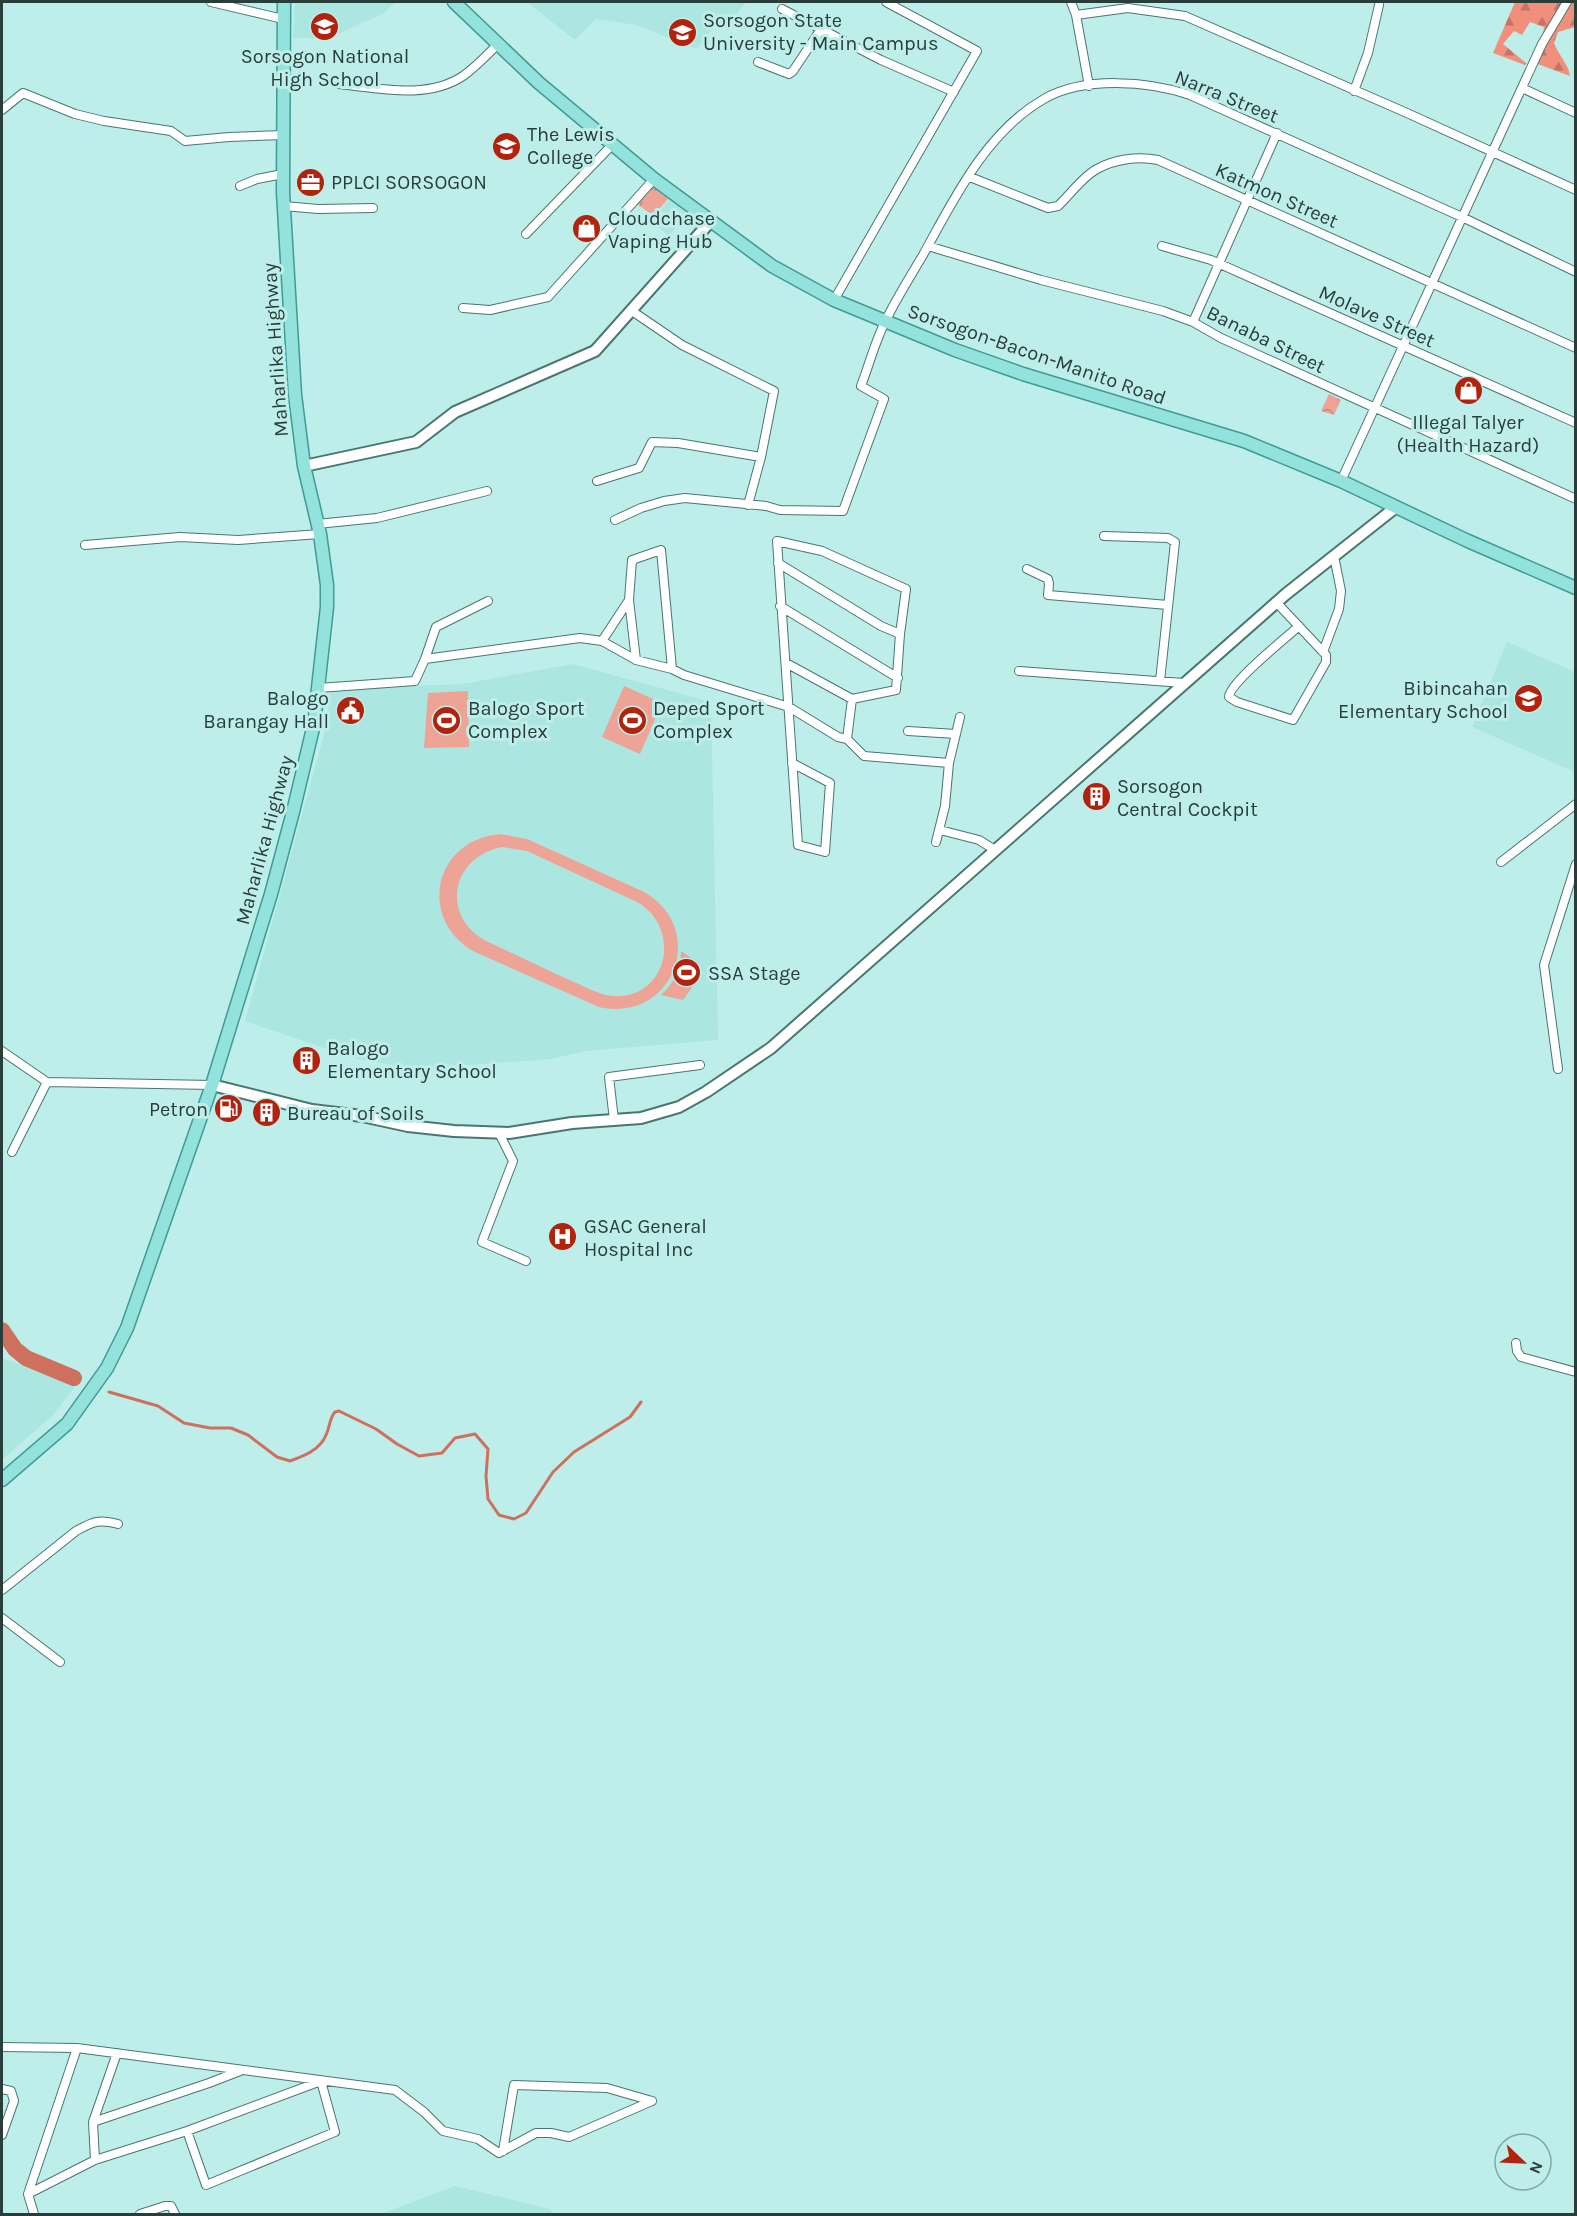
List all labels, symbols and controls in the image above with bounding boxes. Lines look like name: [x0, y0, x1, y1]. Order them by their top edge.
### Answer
place label: Sorsogon State University - Main Campus: [703, 9, 938, 55]
school or university icon: Sorsogon National High School: [309, 10, 341, 42]
school or university icon: Sorsogon State University - Main Campus: [666, 16, 698, 48]
place label: Sorsogon National High School: [241, 45, 409, 91]
street label: Narra Street: [1172, 65, 1282, 128]
place label: The Lewis College: [527, 123, 615, 169]
school or university icon: The Lewis College: [490, 130, 522, 162]
street label: Katmon Street: [1212, 158, 1342, 233]
office icon: PPLCI SORSOGON: [294, 166, 326, 198]
place label: PPLCI SORSOGON: [331, 171, 487, 194]
place label: Cloudchase Vaping Hub: [608, 207, 715, 253]
shop icon: Cloudchase Vaping Hub: [571, 213, 603, 245]
street label: Maharlika Highway: [258, 262, 293, 438]
street label: Molave Street: [1315, 281, 1439, 352]
street label: Sorsogon-Bacon-Manito Road: [905, 299, 1169, 410]
street label: Banaba Street: [1203, 301, 1329, 378]
shop icon: Illegal Talyer (Health Hazard): [1452, 375, 1484, 407]
place label: Illegal Talyer (Health Hazard): [1397, 411, 1539, 457]
place label: Bibincahan Elementary School: [1338, 677, 1508, 723]
school or university icon: Bibincahan Elementary School: [1513, 683, 1545, 715]
place label: Balogo Barangay Hall: [203, 687, 329, 733]
public building icon: Balogo Barangay Hall: [334, 694, 366, 726]
place label: Balogo Sport Complex: [468, 697, 585, 743]
place label: Deped Sport Complex: [653, 697, 765, 743]
sports icon: Balogo Sport Complex: [431, 704, 463, 736]
sports icon: Deped Sport Complex: [616, 704, 648, 736]
street label: Maharlika Highway: [231, 753, 298, 927]
place label: Sorsogon Central Cockpit: [1117, 775, 1258, 821]
building icon: Sorsogon Central Cockpit: [1080, 781, 1112, 813]
sports icon: SSA Stage: [671, 957, 703, 989]
place label: SSA Stage: [708, 962, 801, 985]
place label: Balogo Elementary School: [327, 1037, 497, 1083]
building icon: Balogo Elementary School: [290, 1044, 322, 1076]
fuel station icon: Petron: [213, 1093, 245, 1125]
building icon: Bureau of Soils: [250, 1097, 282, 1129]
place label: Petron: [149, 1098, 208, 1121]
place label: Bureau of Soils: [287, 1102, 425, 1125]
place label: GSAC General Hospital Inc: [584, 1215, 707, 1261]
hospital icon: GSAC General Hospital Inc: [547, 1221, 579, 1253]
north arrow: [1493, 2132, 1553, 2192]
text: N: [1525, 2159, 1547, 2177]

